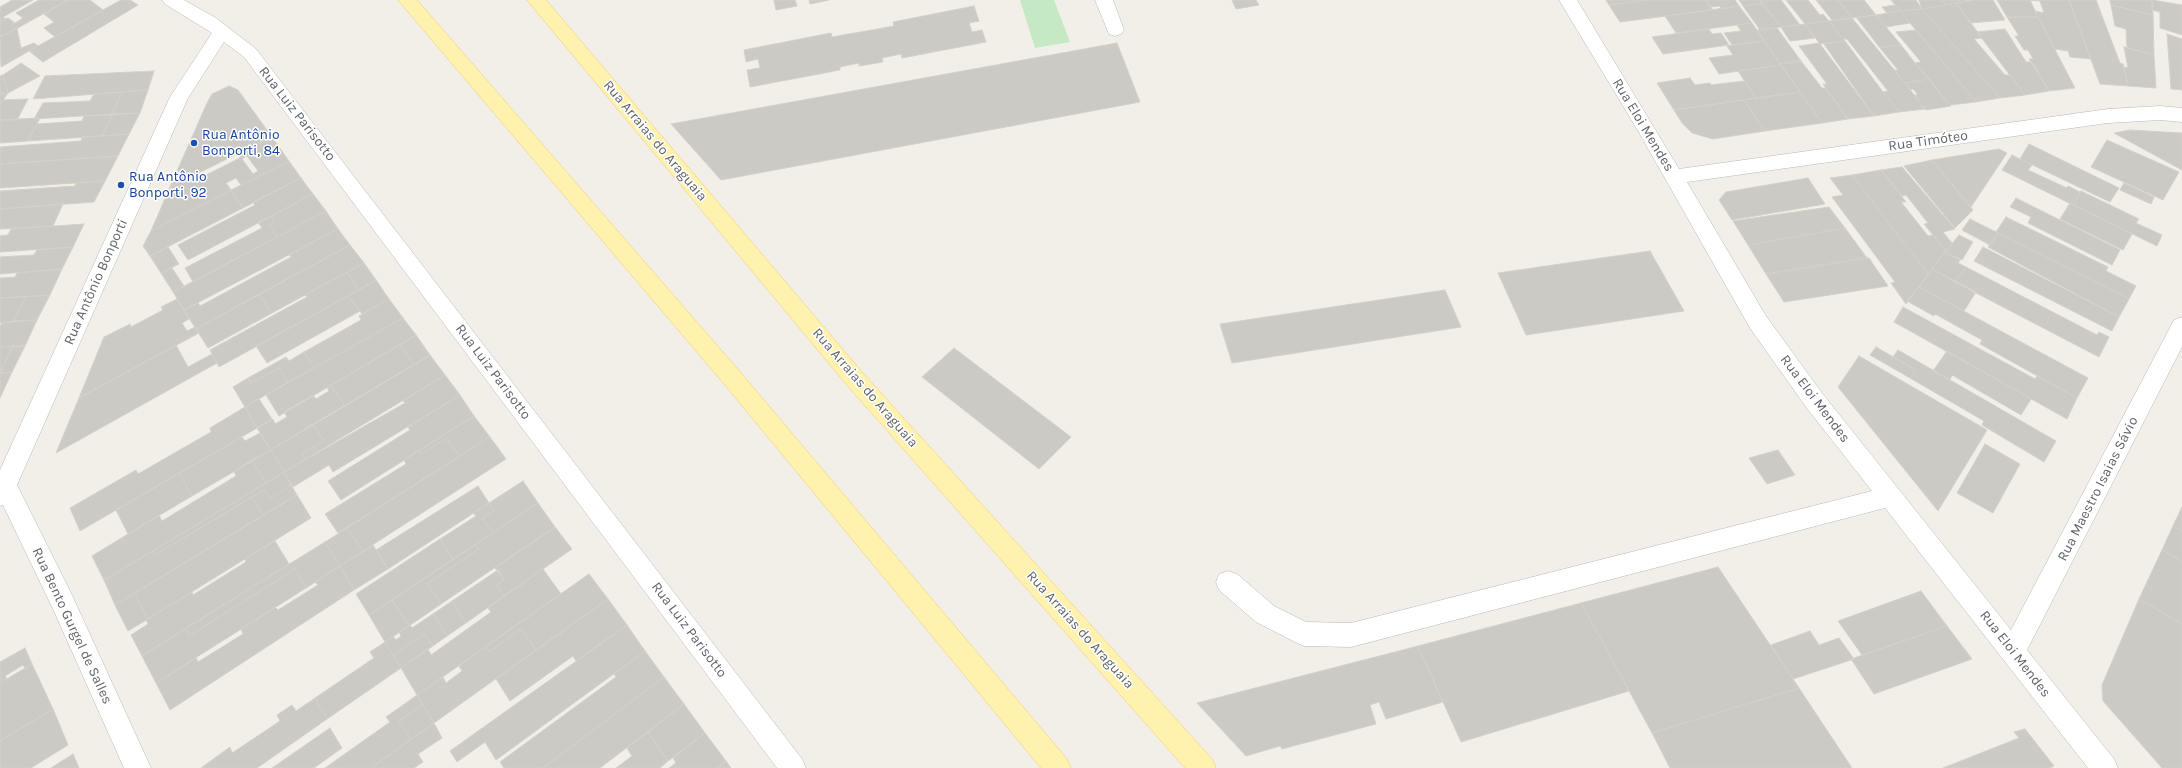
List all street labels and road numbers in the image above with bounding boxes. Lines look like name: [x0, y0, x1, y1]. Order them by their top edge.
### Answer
street label: Rua Luiz Parisotto: [255, 63, 339, 165]
street label: Rua Eloi Mendes: [1609, 76, 1677, 174]
street label: Rua Arraias do Araguaia: [600, 77, 710, 205]
street label: Rua Timóteo: [1887, 127, 1969, 155]
street label: Rua Antônio Bonporti: [61, 216, 131, 348]
street label: Rua Luiz Parisotto: [452, 321, 534, 423]
street label: Rua Arraias do Araguaia: [809, 325, 921, 451]
street label: Rua Eloi Mendes: [1777, 352, 1853, 446]
street label: Rua Maestro Isaias Sávio: [2054, 414, 2142, 564]
street label: Rua Bento Gurgel de Salles: [28, 545, 116, 707]
street label: Rua Arraias do Araguaia: [1023, 568, 1137, 692]
street label: Rua Luiz Parisotto: [648, 579, 730, 681]
street label: Rua Eloi Mendes: [1976, 607, 2054, 701]

